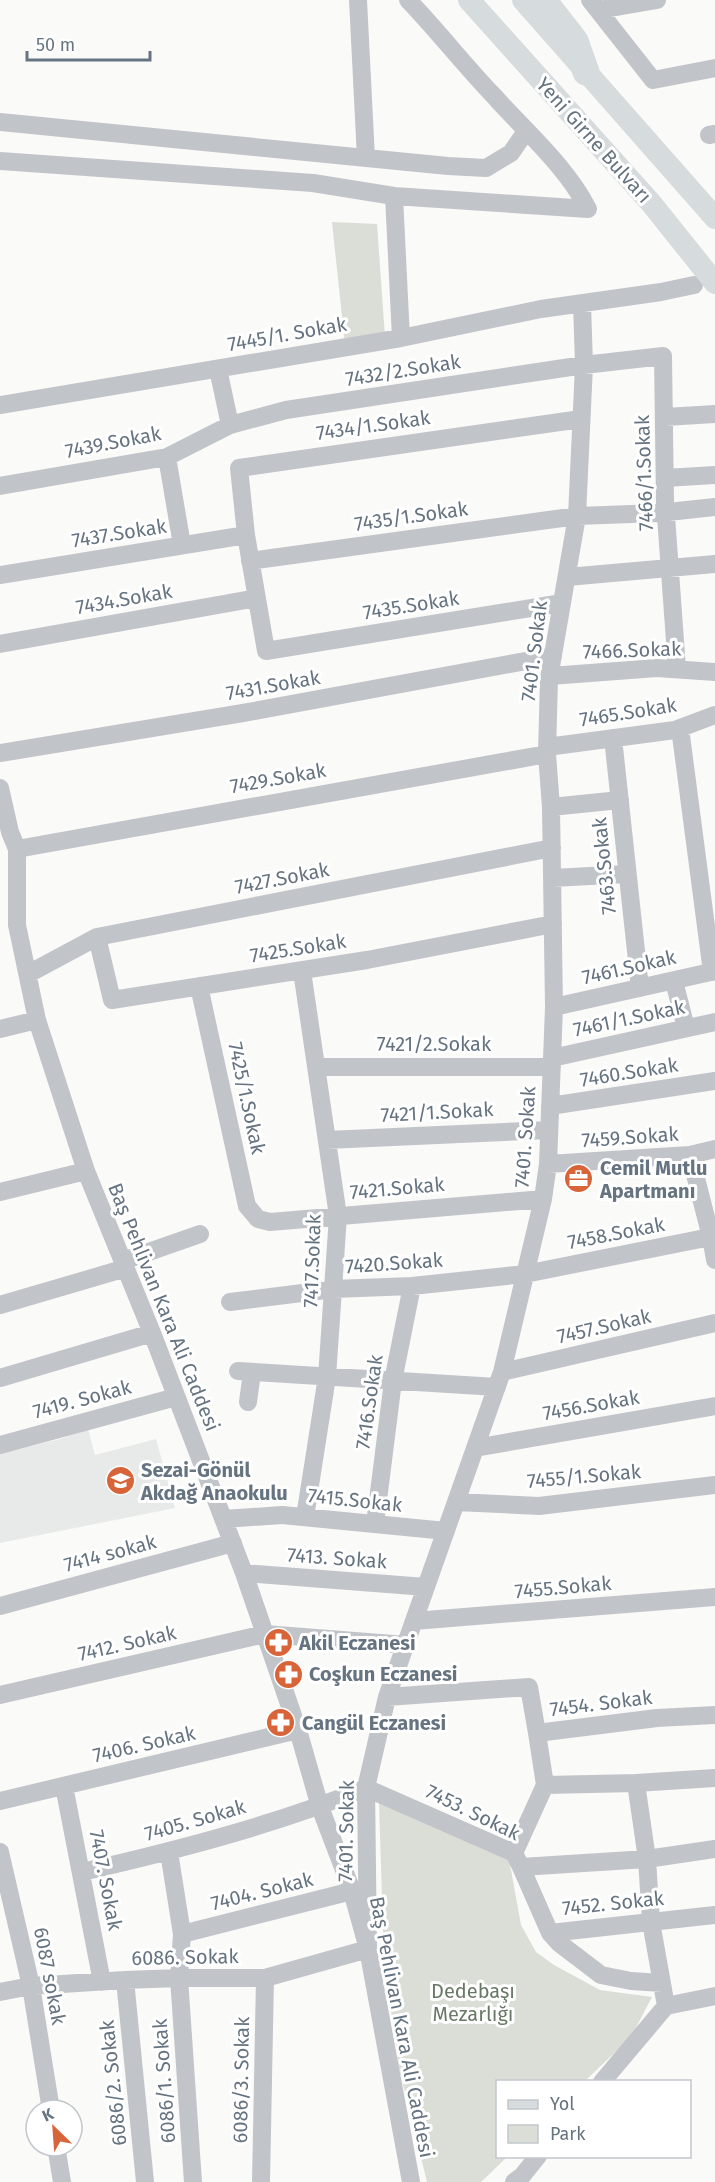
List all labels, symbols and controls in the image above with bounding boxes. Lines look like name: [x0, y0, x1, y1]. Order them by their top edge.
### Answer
scale bar: [27, 24, 150, 62]
text: 50 m: [36, 34, 75, 56]
street label: Yeni Girne Bulvarı: [531, 72, 657, 208]
street label: 7445/1. Sokak: [226, 312, 349, 356]
street label: 7432/2.Sokak: [344, 349, 463, 391]
street label: 7434/1.Sokak: [314, 405, 432, 445]
street label: 7466/1.Sokak: [630, 414, 658, 531]
street label: 7439.Sokak: [63, 421, 164, 463]
street label: 7435/1.Sokak: [353, 496, 470, 536]
street label: 7437.Sokak: [70, 514, 169, 552]
street label: 7434.Sokak: [74, 579, 175, 619]
street label: 7435.Sokak: [361, 585, 461, 624]
street label: 7401. Sokak: [516, 598, 552, 703]
street label: 7466.Sokak: [582, 636, 682, 664]
street label: 7431.Sokak: [224, 665, 323, 705]
street label: 7465.Sokak: [578, 692, 679, 731]
street label: 7429.Sokak: [228, 758, 329, 798]
street label: 7463.Sokak: [587, 815, 621, 916]
street label: 7427.Sokak: [233, 857, 332, 899]
street label: 7425.Sokak: [248, 928, 348, 967]
street label: 7461.Sokak: [580, 944, 679, 989]
street label: 7461/1.Sokak: [571, 994, 688, 1042]
street label: 7421/2.Sokak: [377, 1032, 492, 1056]
street label: 7425/1.Sokak: [223, 1040, 271, 1157]
street label: 7460.Sokak: [578, 1052, 681, 1092]
street label: 7401. Sokak: [509, 1085, 541, 1189]
street label: 7421/1.Sokak: [380, 1097, 495, 1127]
street label: 7459.Sokak: [581, 1122, 680, 1152]
place label: Cemil Mutlu Apartmanı: [599, 1156, 707, 1203]
office icon: Cemil Mutlu Apartmanı: [563, 1163, 595, 1195]
street label: 7421.Sokak: [349, 1172, 446, 1204]
street label: Baş Pehlivan Kara Ali Caddesi: [102, 1179, 225, 1435]
street label: 7458.Sokak: [566, 1212, 667, 1254]
street label: 7417.Sokak: [298, 1213, 326, 1308]
street label: 7420.Sokak: [344, 1248, 444, 1278]
street label: 7457.Sokak: [555, 1303, 654, 1348]
street label: 7416.Sokak: [350, 1352, 388, 1451]
street label: 7419. Sokak: [30, 1374, 134, 1424]
street label: 7456.Sokak: [541, 1385, 642, 1425]
place label: Sezai-Gönül Akdağ Anaokulu: [140, 1458, 288, 1505]
street label: 7455/1.Sokak: [526, 1459, 643, 1493]
school or university icon: Sezai-Gönül Akdağ Anaokulu: [104, 1465, 136, 1497]
street label: 7415.Sokak: [307, 1483, 404, 1517]
street label: 7414 sokak: [61, 1529, 159, 1577]
street label: 7413. Sokak: [286, 1543, 388, 1574]
street label: 7455.Sokak: [514, 1571, 613, 1603]
street label: 7412. Sokak: [76, 1620, 179, 1666]
pharmacy icon: Akil Eczanesi: [262, 1627, 294, 1659]
place label: Akil Eczanesi: [298, 1631, 416, 1655]
pharmacy icon: Coşkun Eczanesi: [272, 1658, 304, 1690]
place label: Coşkun Eczanesi: [309, 1662, 457, 1686]
street label: 7454. Sokak: [548, 1685, 654, 1721]
pharmacy icon: Cangül Eczanesi: [265, 1707, 297, 1739]
place label: Cangül Eczanesi: [302, 1711, 446, 1735]
street label: 7406. Sokak: [90, 1720, 198, 1767]
street label: 7401. Sokak: [333, 1779, 359, 1882]
street label: 7453. Sokak: [422, 1779, 525, 1846]
street label: 7405. Sokak: [142, 1794, 249, 1846]
street label: 7407. Sokak: [84, 1828, 128, 1933]
street label: 7404. Sokak: [209, 1867, 316, 1915]
street label: 7452. Sokak: [561, 1886, 666, 1920]
street label: Baş Pehlivan Kara Ali Caddesi: [364, 1894, 439, 2160]
street label: 6087 sokak: [29, 1925, 71, 2028]
street label: 6086. Sokak: [131, 1944, 240, 1970]
park label: Dedebaşı Mezarlığı: [431, 1979, 515, 2026]
street label: 6086/3. Sokak: [228, 2016, 254, 2144]
street label: 6086/1. Sokak: [148, 2017, 180, 2144]
street label: 6086/2. Sokak: [94, 2018, 132, 2147]
legend: [496, 2080, 691, 2158]
text: Yol: [550, 2093, 575, 2115]
north arrow: [24, 2098, 84, 2158]
text: K: [39, 2104, 57, 2126]
text: Park: [550, 2123, 586, 2145]

